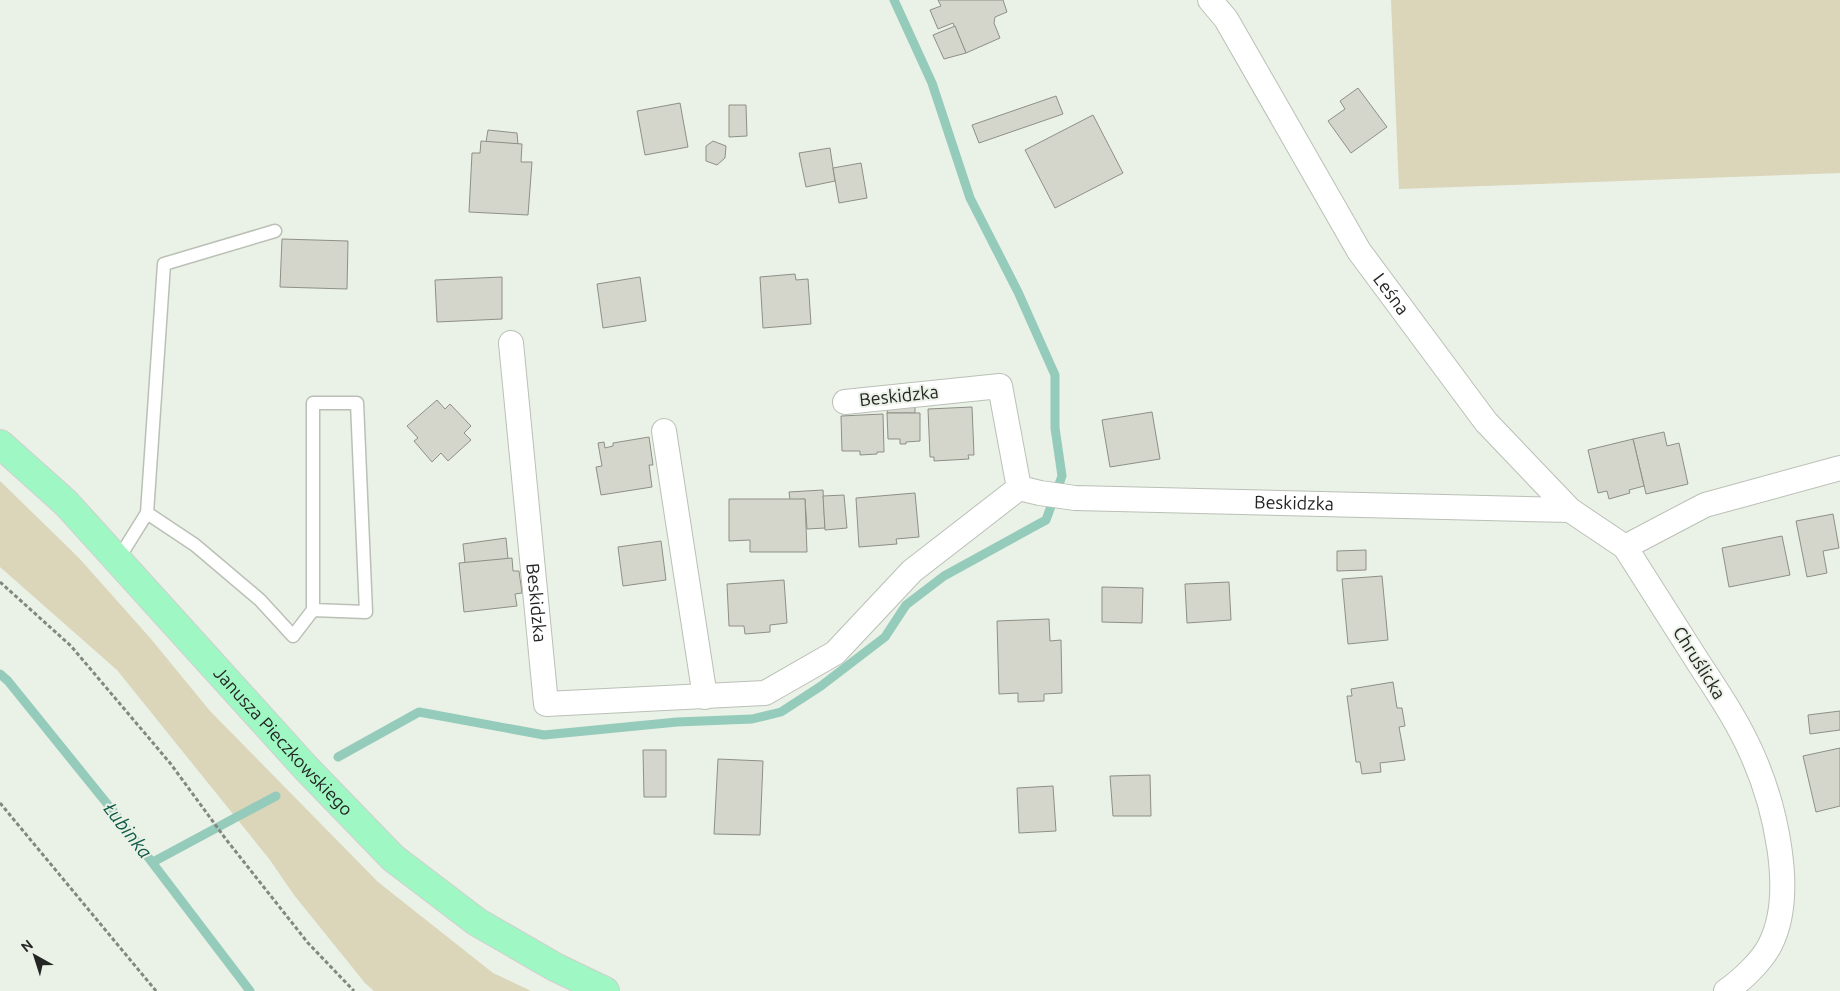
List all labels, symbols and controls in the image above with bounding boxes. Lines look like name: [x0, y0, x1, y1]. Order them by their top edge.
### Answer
street label: Leśna: [1370, 269, 1414, 318]
street label: Beskidzka: [858, 381, 940, 409]
street label: Beskidzka: [1254, 491, 1334, 513]
street label: Beskidzka: [523, 562, 551, 643]
street label: Chruślicka: [1670, 622, 1730, 703]
street label: Janusza Pieczkowskiego: [210, 662, 357, 819]
water label: Łubinka: [99, 798, 157, 862]
north arrow: [10, 931, 60, 981]
text: N: [18, 936, 36, 955]

